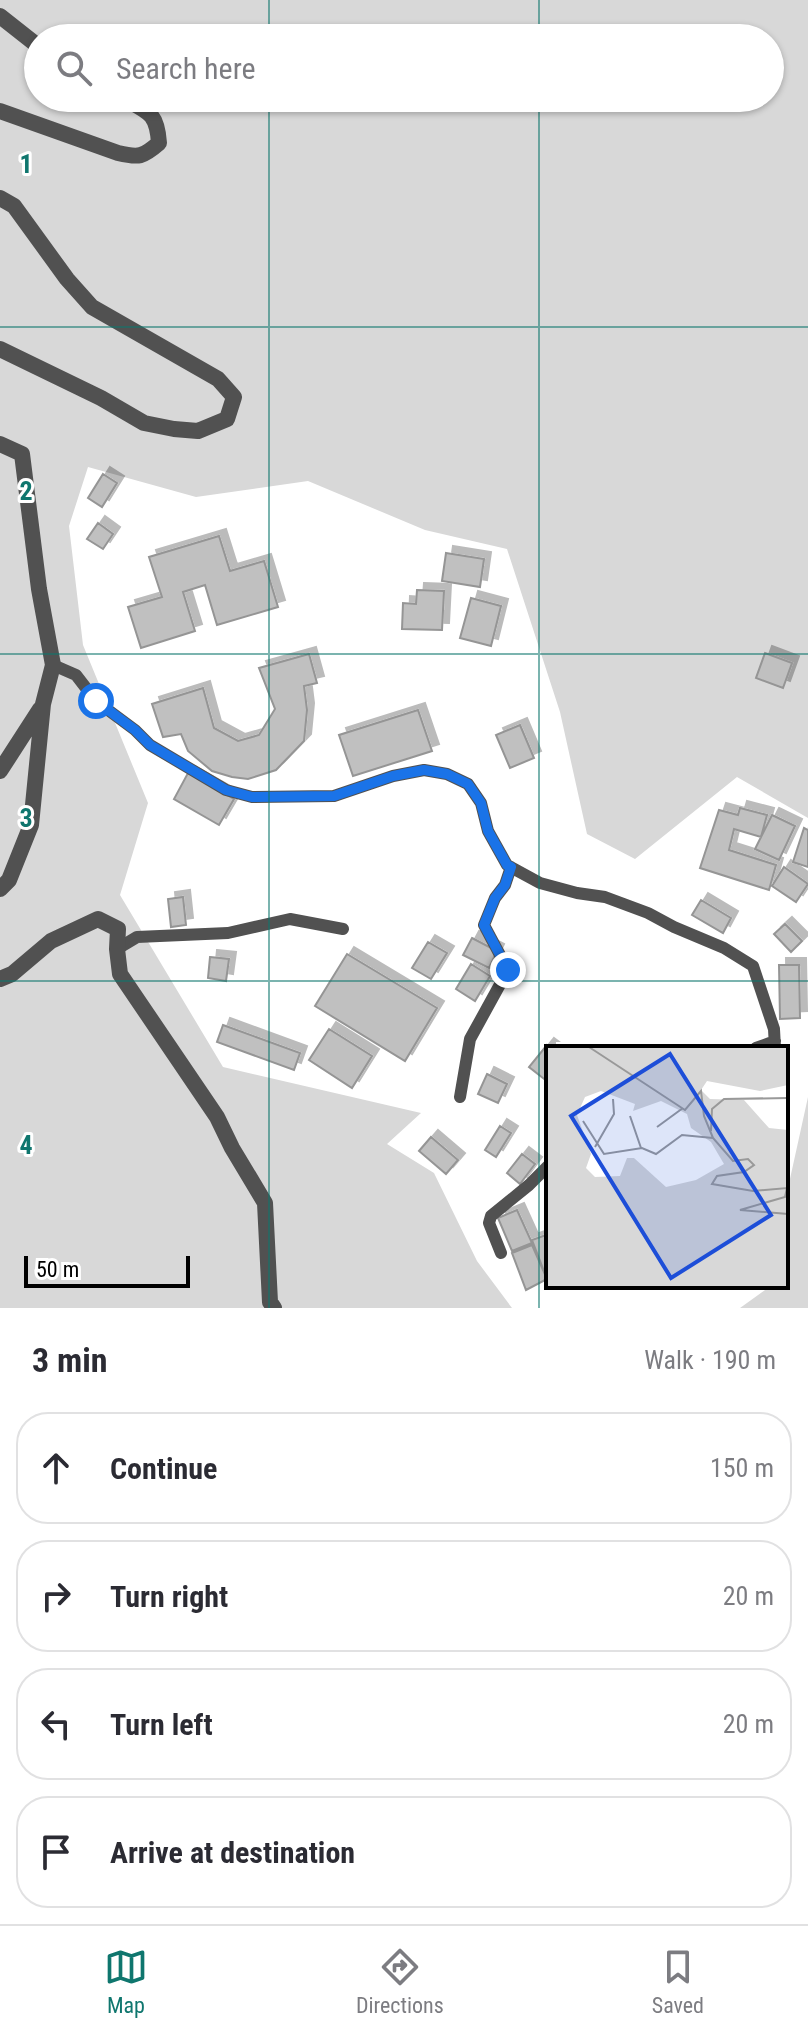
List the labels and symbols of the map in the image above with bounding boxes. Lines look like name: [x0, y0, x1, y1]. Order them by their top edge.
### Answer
text: 1: [19, 149, 33, 179]
text: 2: [19, 476, 33, 506]
route start: [78, 683, 114, 719]
text: 3: [19, 803, 33, 833]
route end: [490, 952, 526, 988]
inset map: [546, 1046, 788, 1288]
text: 4: [19, 1130, 33, 1160]
scale bar: [24, 1252, 190, 1288]

